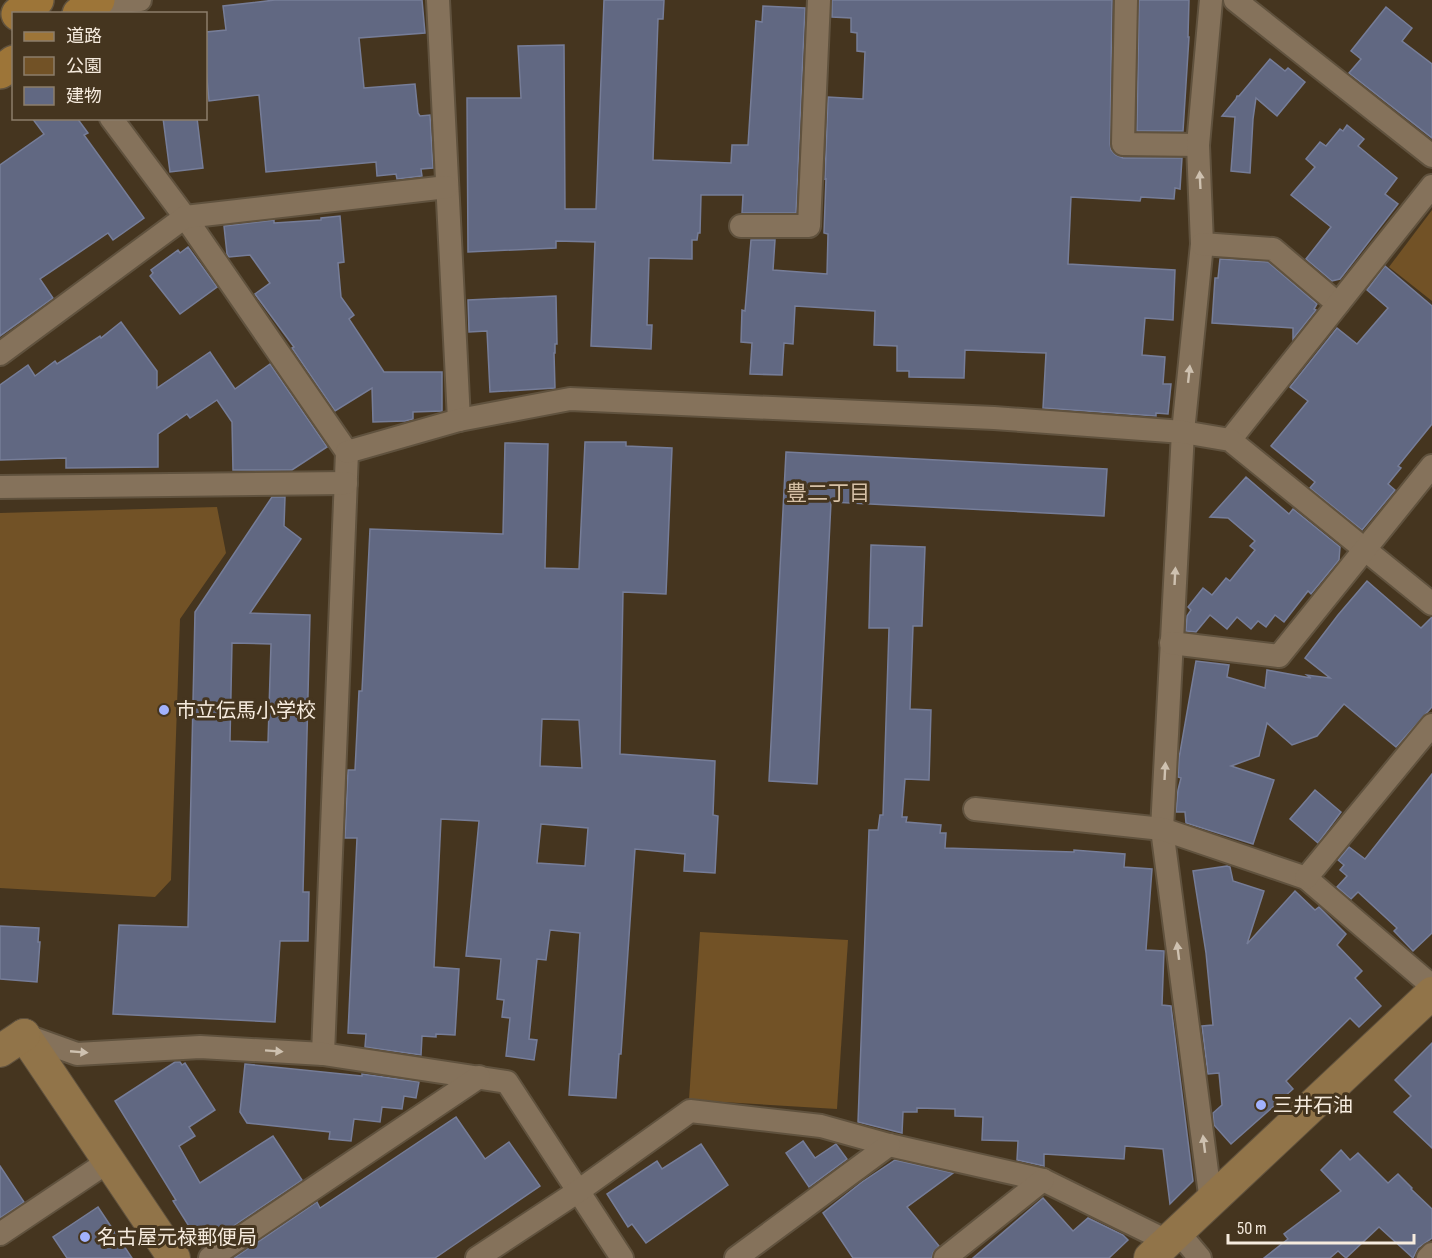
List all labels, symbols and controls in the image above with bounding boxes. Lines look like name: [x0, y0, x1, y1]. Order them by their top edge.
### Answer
legend: [12, 12, 207, 120]
text: 道路: [66, 26, 102, 47]
text: 公園: [66, 56, 102, 77]
text: 建物: [66, 86, 102, 107]
one-way arrow: [1195, 170, 1204, 189]
one-way arrow: [1184, 365, 1194, 384]
district label: 豊二丁目: [786, 481, 870, 506]
one-way arrow: [1170, 567, 1179, 586]
place label: 市立伝馬小学校: [176, 699, 316, 723]
marker: 市立伝馬小学校: [157, 703, 171, 717]
one-way arrow: [1161, 761, 1170, 780]
one-way arrow: [1174, 941, 1183, 960]
one-way arrow: [70, 1047, 89, 1057]
one-way arrow: [264, 1047, 283, 1056]
place label: 三井石油: [1273, 1094, 1353, 1118]
marker: 三井石油: [1254, 1098, 1268, 1112]
one-way arrow: [1199, 1134, 1208, 1153]
scale bar: [1228, 1207, 1414, 1245]
text: 50 m: [1237, 1218, 1267, 1239]
place label: 名古屋元禄郵便局: [97, 1226, 257, 1250]
marker: 名古屋元禄郵便局: [78, 1230, 92, 1244]

